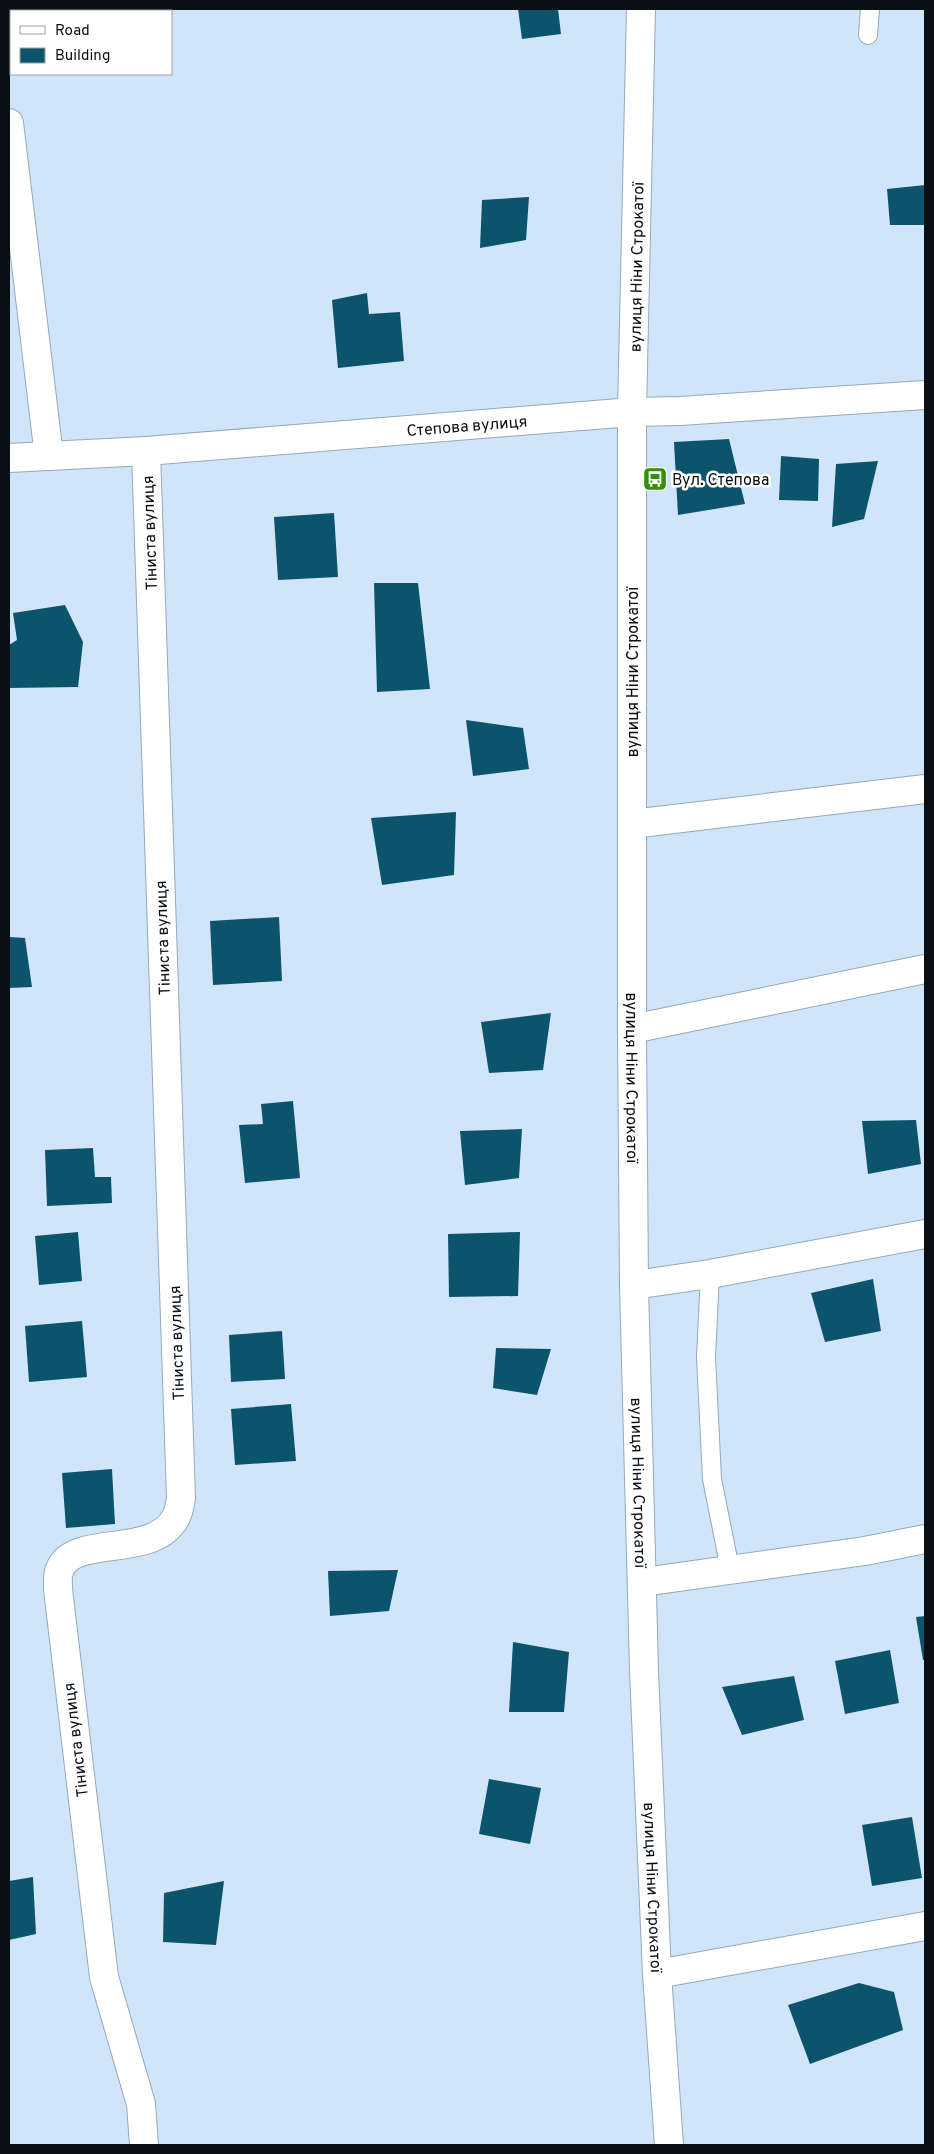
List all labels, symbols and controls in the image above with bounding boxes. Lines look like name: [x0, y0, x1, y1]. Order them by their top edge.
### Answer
legend: [10, 10, 172, 75]
text: Road: [55, 22, 90, 41]
text: Building: [55, 47, 110, 66]
street label: вулиця Ніни Строкатої: [627, 181, 650, 352]
street label: Степова вулиця: [406, 412, 528, 442]
bus stop icon: Вул. Степова: [642, 466, 668, 492]
place label: Вул. Степова: [672, 471, 769, 491]
street label: Тіниста вулиця: [139, 475, 163, 591]
street label: вулиця Ніни Строкатої: [624, 586, 644, 757]
street label: Тіниста вулиця: [152, 880, 176, 996]
street label: вулиця Ніни Строкатої: [620, 993, 641, 1164]
street label: Тіниста вулиця: [166, 1285, 190, 1401]
street label: вулиця Ніни Строкатої: [625, 1397, 649, 1569]
street label: Тіниста вулиця: [60, 1681, 94, 1798]
street label: вулиця Ніни Строкатої: [638, 1802, 665, 1974]

